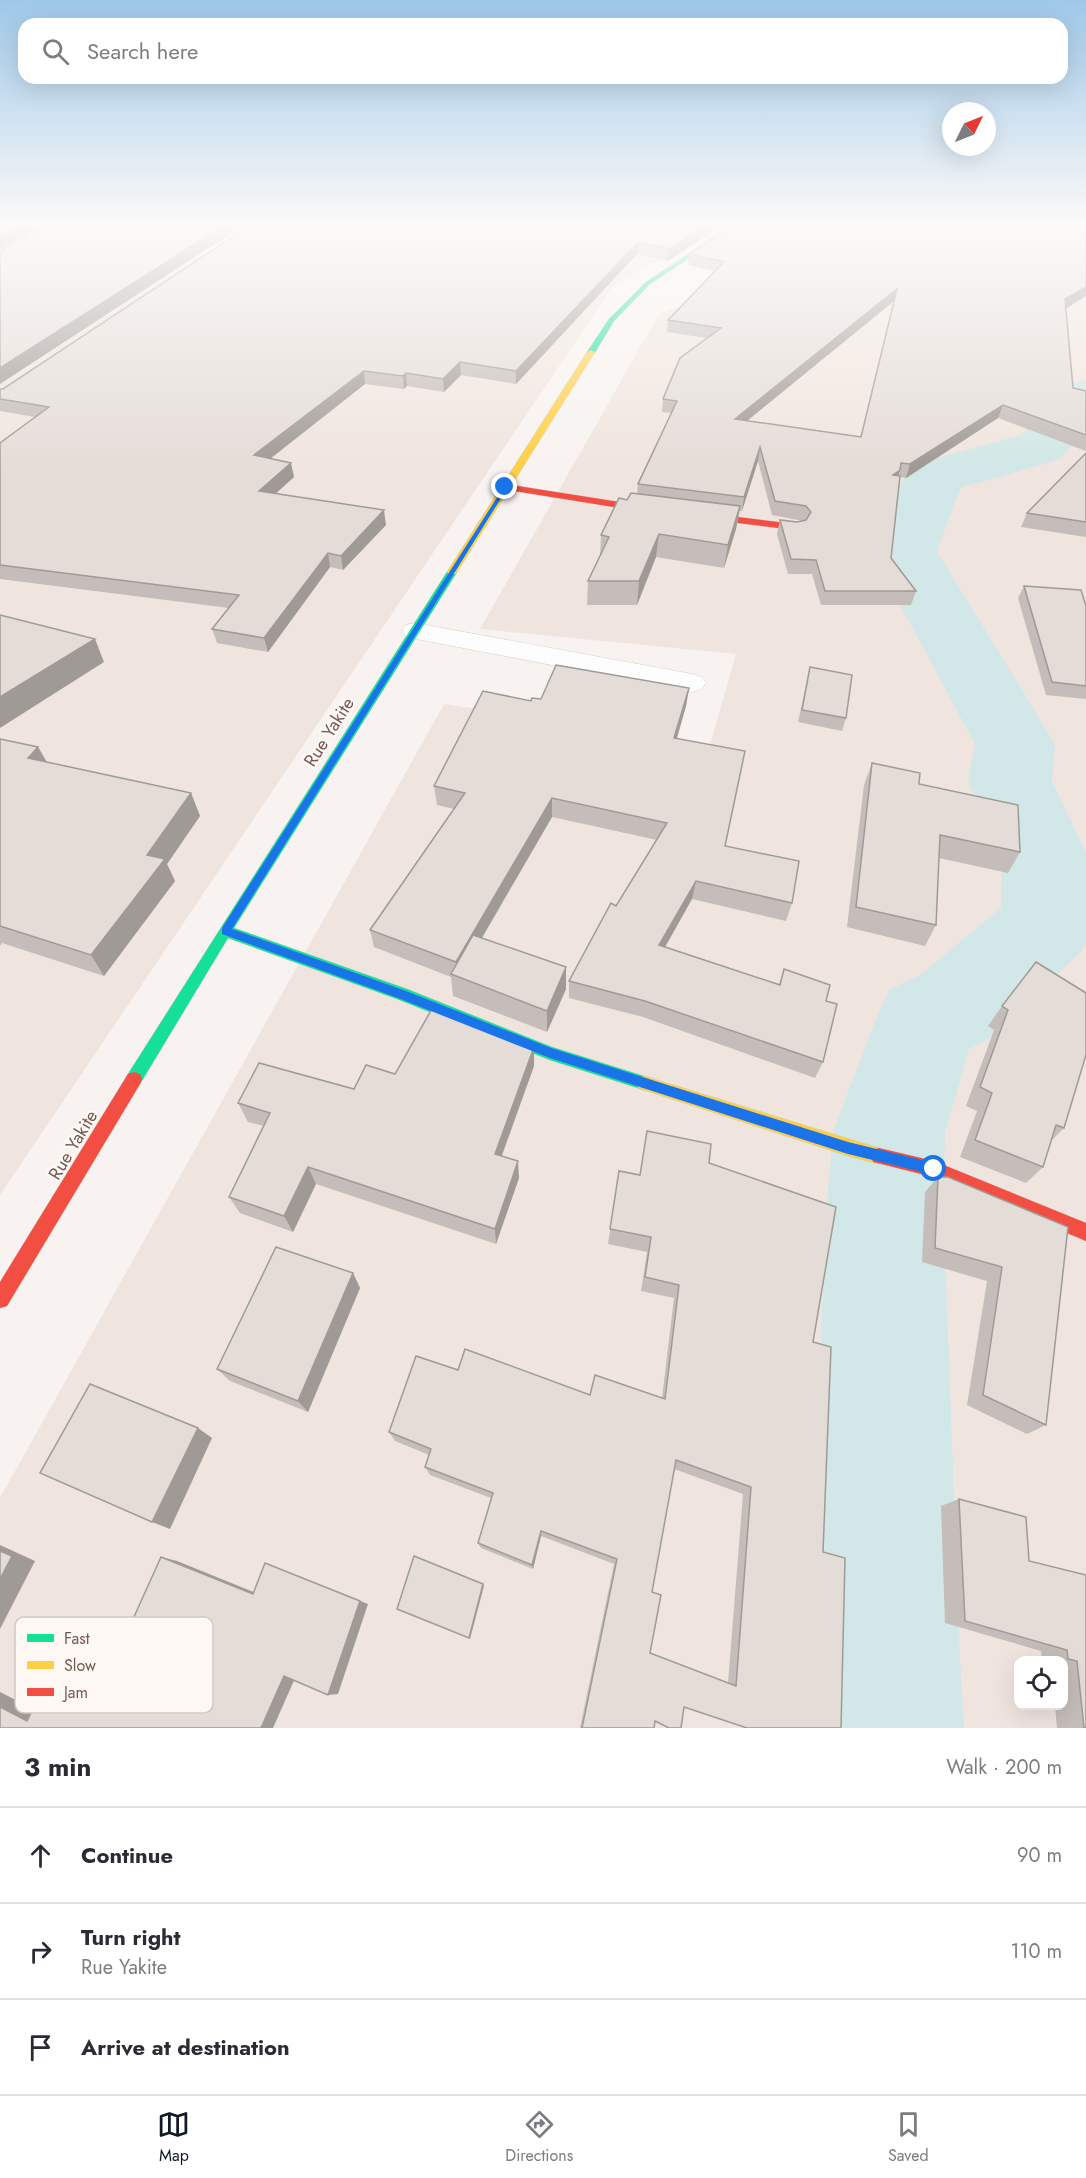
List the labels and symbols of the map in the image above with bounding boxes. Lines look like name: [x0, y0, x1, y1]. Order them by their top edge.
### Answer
north arrow: [942, 102, 996, 156]
route end: [491, 473, 517, 499]
street label: Rue Yakite: [297, 692, 361, 772]
street label: Rue Yakite: [42, 1105, 104, 1185]
route start: [920, 1155, 946, 1181]
legend: [15, 1617, 213, 1713]
text: Fast: [64, 1627, 90, 1650]
text: Slow: [64, 1654, 96, 1677]
text: Jam: [62, 1681, 88, 1704]

